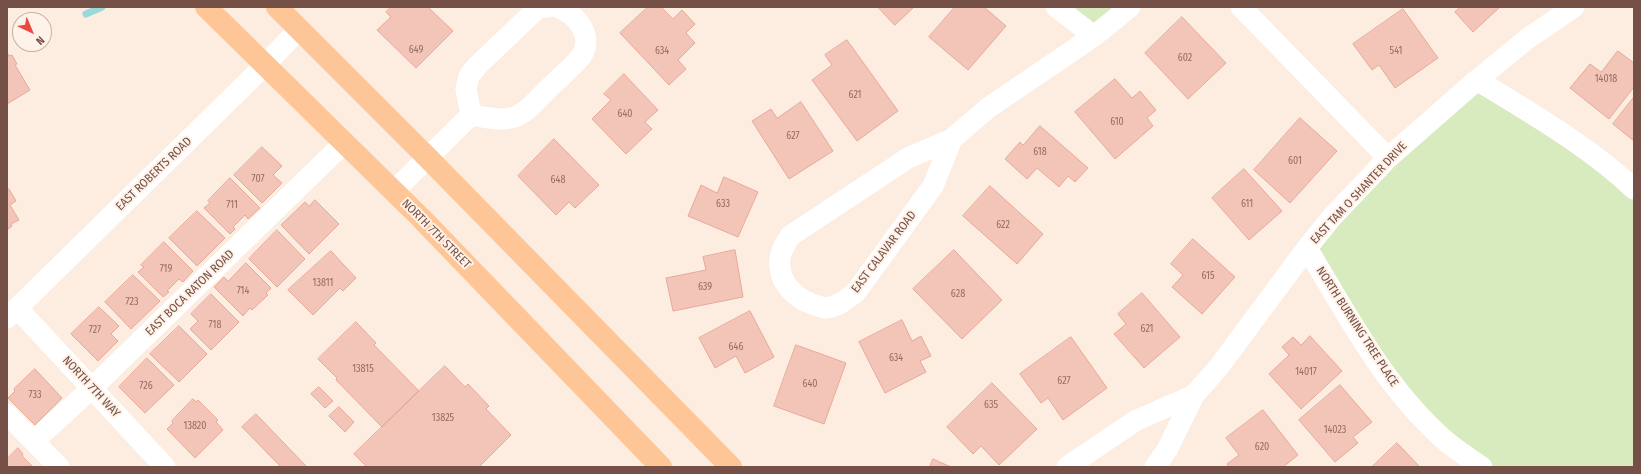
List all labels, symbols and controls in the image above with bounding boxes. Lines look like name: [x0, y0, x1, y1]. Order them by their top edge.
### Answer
north arrow: [12, 12, 52, 52]
text: N: [33, 33, 47, 47]
house number: 649: [409, 44, 423, 56]
house number: 634: [655, 45, 669, 57]
house number: 541: [1390, 45, 1402, 57]
house number: 602: [1178, 52, 1192, 64]
house number: 14018: [1595, 73, 1617, 85]
house number: 621: [849, 89, 861, 101]
house number: 640: [617, 108, 633, 120]
house number: 610: [1110, 116, 1124, 128]
house number: 627: [786, 130, 800, 142]
street label: EAST ROBERTS ROAD: [113, 134, 195, 214]
street label: EAST TAM O SHANTER DRIVE: [1308, 139, 1410, 247]
house number: 618: [1033, 146, 1047, 158]
house number: 601: [1288, 155, 1302, 167]
house number: 707: [251, 173, 265, 185]
house number: 648: [551, 174, 565, 186]
street label: NORTH 7TH STREET: [398, 196, 474, 272]
house number: 633: [716, 198, 730, 210]
house number: 611: [1241, 198, 1253, 210]
house number: 711: [226, 199, 238, 211]
street label: EAST CALAVAR ROAD: [849, 208, 919, 296]
house number: 622: [996, 219, 1010, 231]
street label: EAST BOCA RATON ROAD: [143, 247, 237, 339]
house number: 719: [160, 263, 172, 275]
street label: NORTH BURNING TREE PLACE: [1313, 264, 1401, 390]
house number: 615: [1202, 270, 1214, 282]
house number: 13811: [313, 277, 333, 289]
house number: 639: [698, 281, 712, 293]
house number: 714: [237, 285, 249, 297]
house number: 628: [951, 288, 965, 300]
house number: 723: [126, 296, 138, 308]
house number: 718: [209, 319, 221, 331]
house number: 621: [1141, 323, 1153, 335]
house number: 727: [89, 324, 101, 336]
house number: 646: [729, 341, 743, 353]
house number: 634: [889, 352, 903, 364]
street label: NORTH 7TH WAY: [59, 354, 123, 420]
house number: 13815: [352, 363, 374, 375]
house number: 14017: [1295, 366, 1317, 378]
house number: 627: [1057, 375, 1071, 387]
house number: 640: [802, 378, 818, 390]
house number: 726: [139, 380, 153, 392]
house number: 733: [29, 389, 41, 401]
house number: 635: [984, 399, 998, 411]
house number: 13825: [432, 412, 454, 424]
house number: 13820: [184, 420, 206, 432]
house number: 14023: [1324, 424, 1346, 436]
house number: 620: [1255, 441, 1269, 453]

